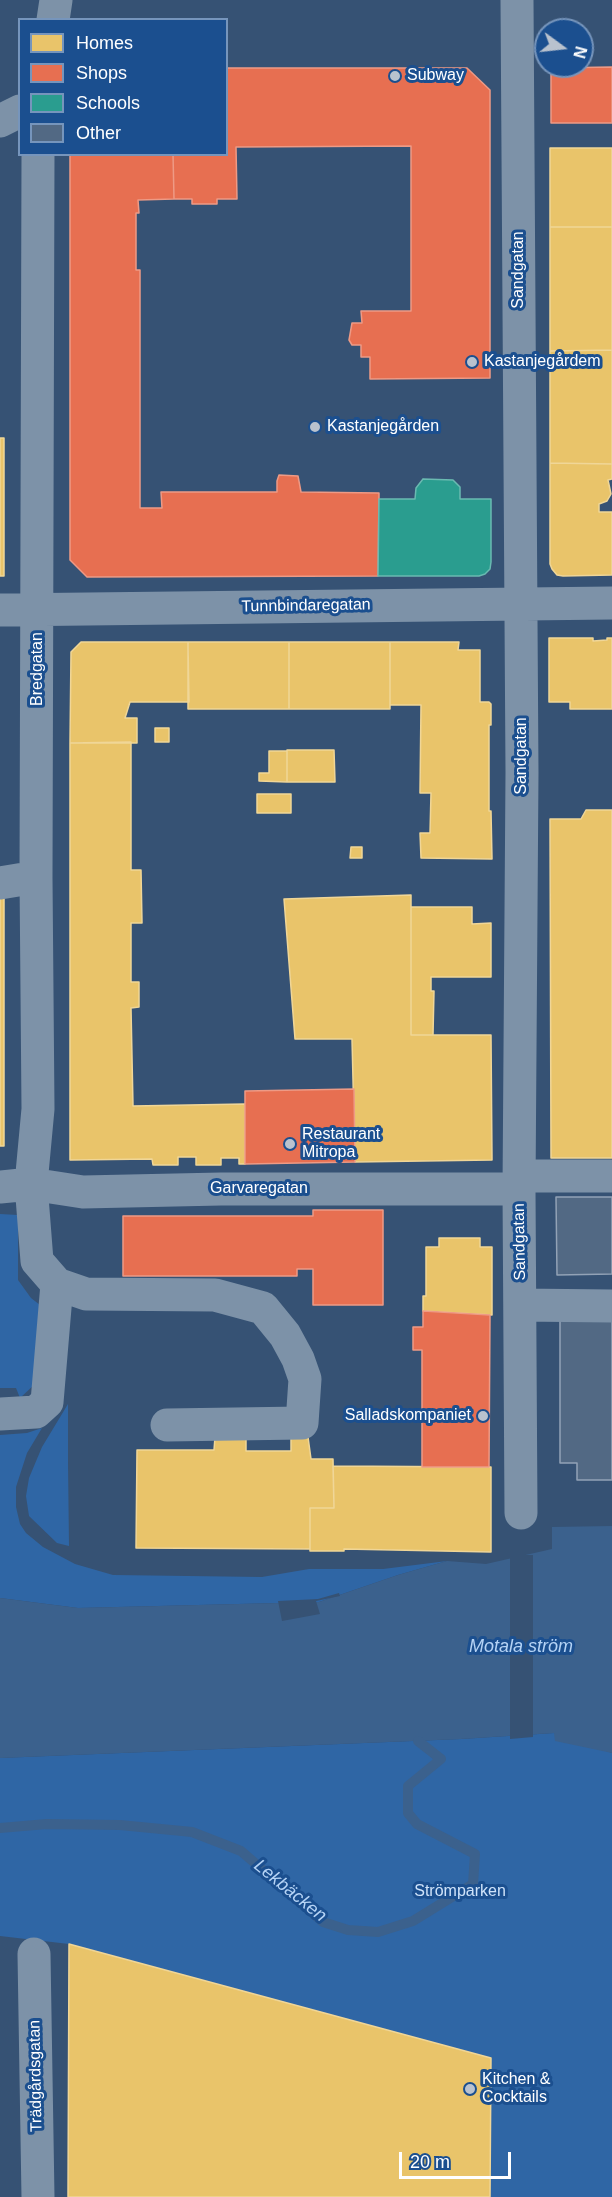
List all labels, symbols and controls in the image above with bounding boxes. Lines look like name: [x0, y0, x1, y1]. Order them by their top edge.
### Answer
legend: [18, 18, 228, 156]
north arrow: [534, 18, 594, 78]
text: Homes: [76, 33, 133, 53]
text: N: [570, 44, 590, 60]
text: Shops: [76, 63, 127, 83]
place label: Subway: [407, 66, 464, 86]
marker: Subway: [388, 69, 402, 83]
text: Schools: [76, 93, 140, 113]
text: Other: [76, 123, 121, 143]
street label: Sandgatan: [509, 231, 529, 309]
place label: Kastanjegårdem: [484, 352, 601, 372]
marker: Kastanjegårdem: [465, 355, 479, 369]
place label: Kastanjegården: [327, 417, 439, 437]
marker: Kastanjegården: [308, 420, 322, 434]
street label: Tunnbindaregatan: [241, 595, 371, 617]
street label: Bredgatan: [28, 632, 48, 706]
street label: Sandgatan: [512, 717, 532, 795]
place label: Restaurant Mitropa: [302, 1125, 380, 1163]
marker: Restaurant Mitropa: [283, 1137, 297, 1151]
street label: Garvaregatan: [210, 1179, 308, 1199]
street label: Sandgatan: [510, 1203, 530, 1281]
place label: Salladskompaniet: [345, 1406, 471, 1426]
marker: Salladskompaniet: [476, 1409, 490, 1423]
water label: Motala ström: [469, 1636, 573, 1658]
water label: Lekbäcken: [249, 1855, 331, 1927]
park label: Strömparken: [414, 1882, 506, 1902]
street label: Trädgårdsgatan: [25, 2020, 47, 2132]
place label: Kitchen & Cocktails: [482, 2070, 550, 2108]
marker: Kitchen & Cocktails: [463, 2082, 477, 2096]
scale bar: [402, 2140, 514, 2178]
text: 20 m: [410, 2152, 450, 2172]

